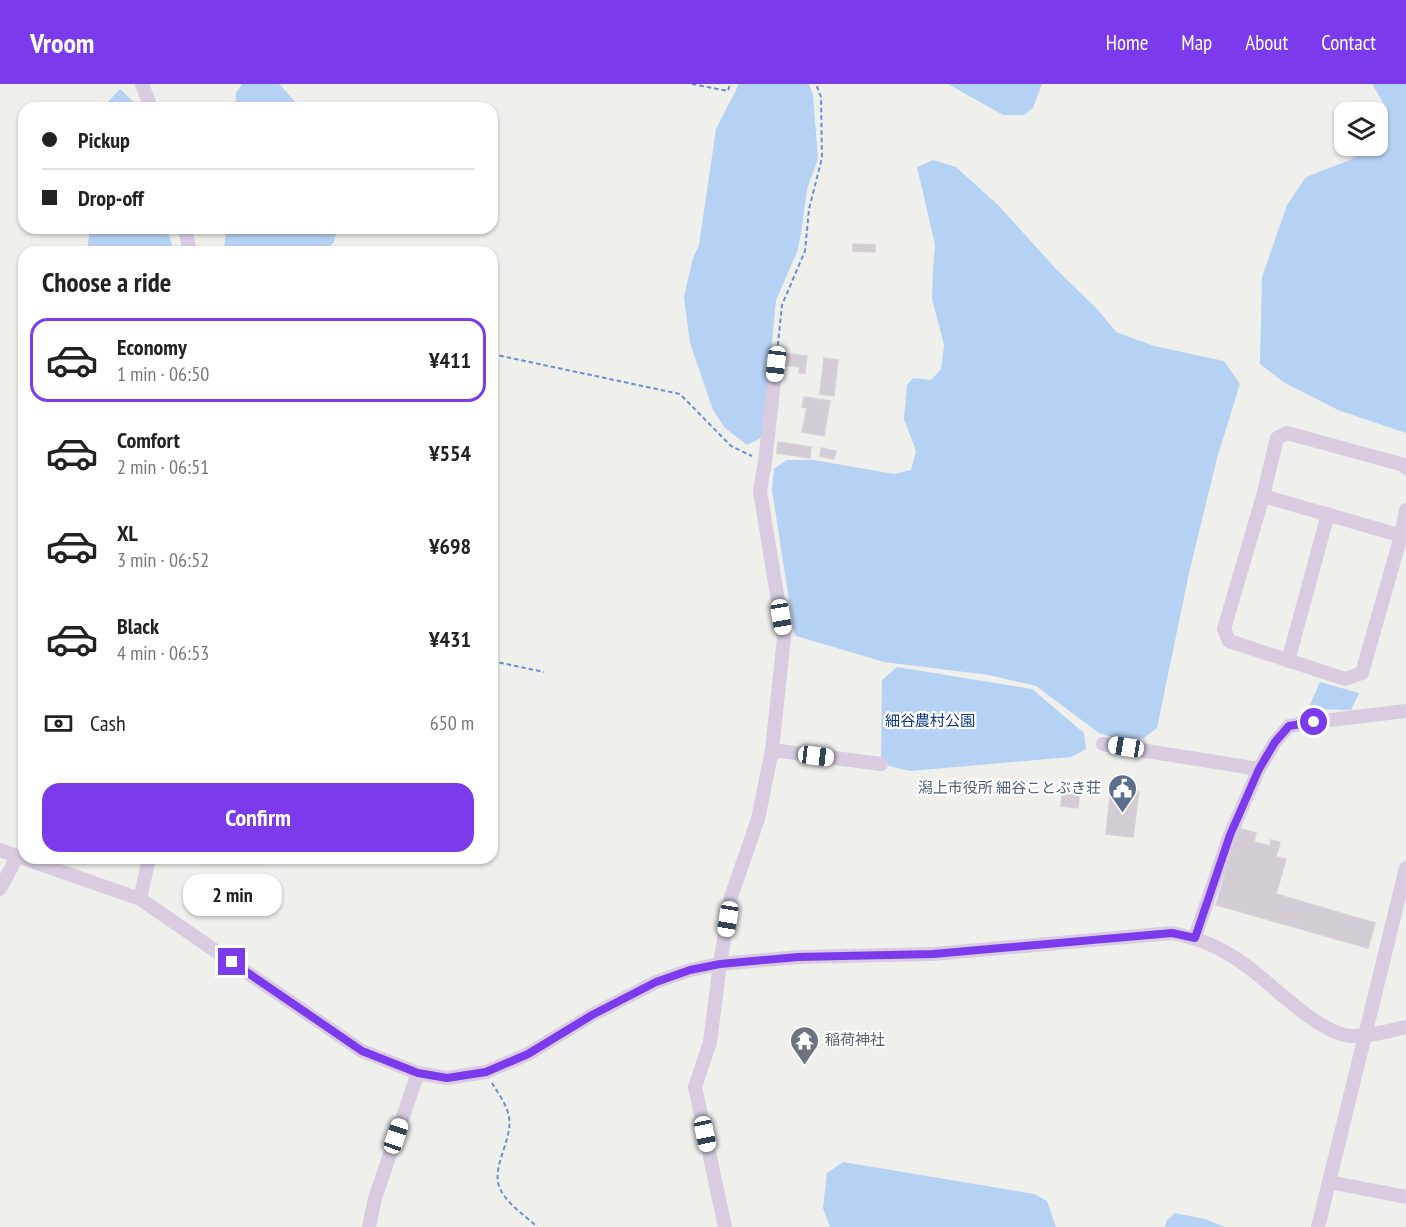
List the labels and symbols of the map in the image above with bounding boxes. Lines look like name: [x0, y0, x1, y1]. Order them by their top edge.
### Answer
car: [765, 345, 787, 383]
car: [769, 598, 793, 636]
route start: [1300, 708, 1327, 735]
park label: 細谷農村公園: [885, 711, 975, 730]
car: [1107, 735, 1145, 759]
car: [797, 745, 835, 767]
public building icon: 潟上市役所 細谷ことぶき荘: [1106, 772, 1138, 814]
place label: 潟上市役所 細谷ことぶき荘: [918, 778, 1101, 797]
callout: 2 min: [182, 875, 282, 917]
car: [716, 900, 740, 938]
route end: [218, 948, 245, 975]
temple icon: 稲荷神社: [788, 1024, 820, 1066]
place label: 稲荷神社: [825, 1030, 885, 1049]
car: [692, 1115, 718, 1153]
car: [382, 1116, 410, 1156]

